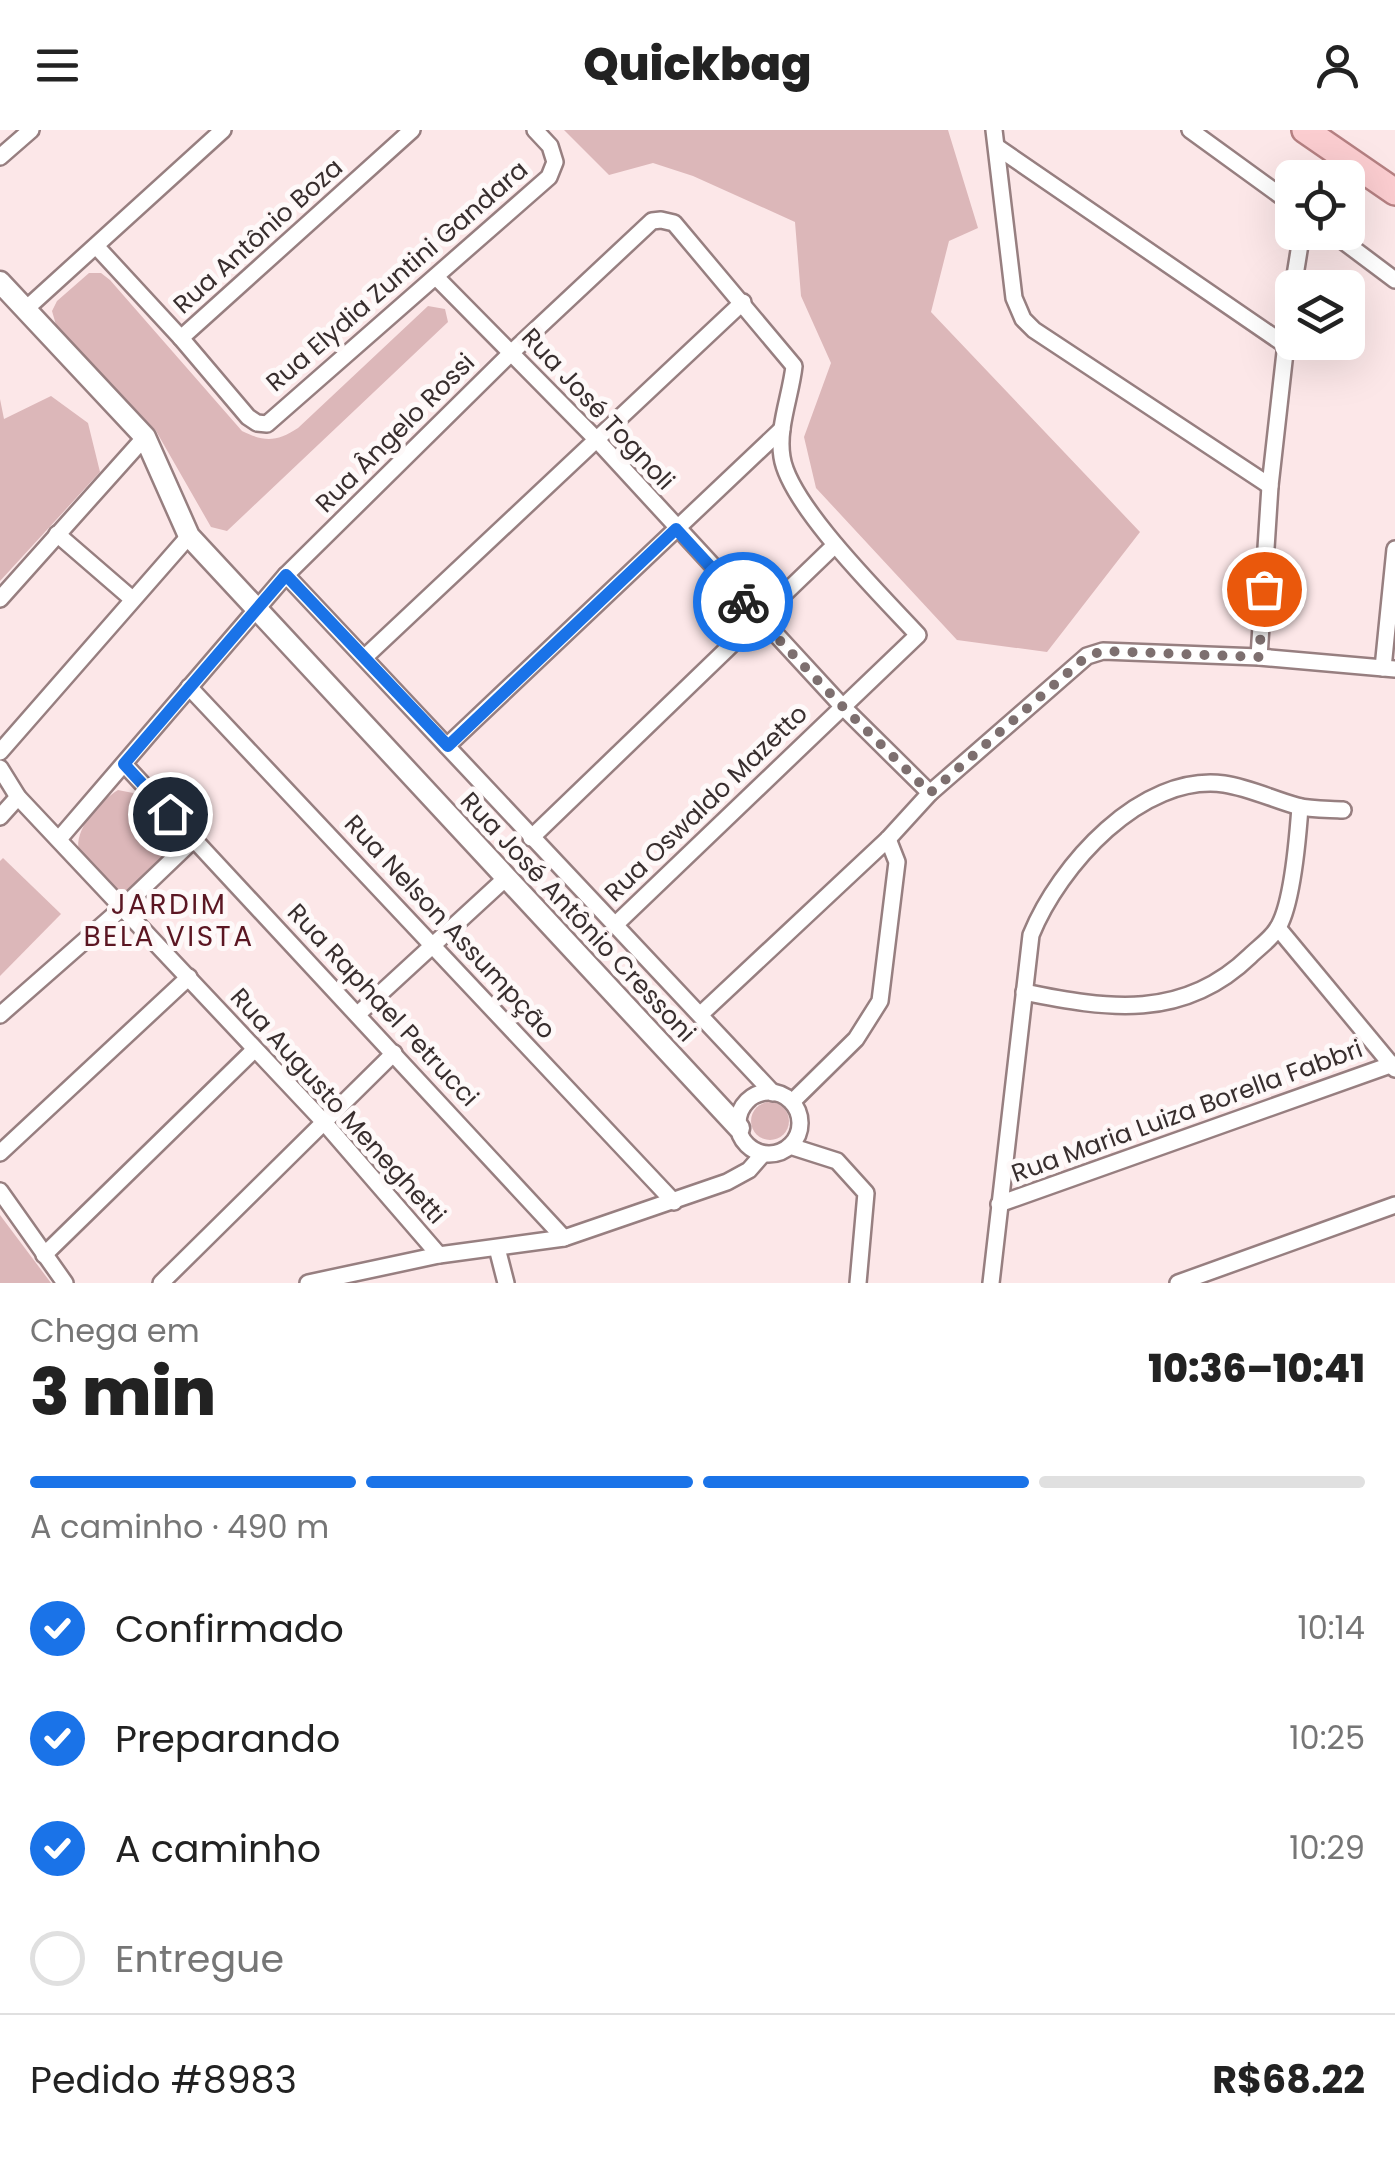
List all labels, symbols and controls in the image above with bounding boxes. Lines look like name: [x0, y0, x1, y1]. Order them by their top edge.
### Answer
text: Quickbag: [583, 33, 812, 96]
icon: menu: [30, 38, 85, 93]
icon: person: [1310, 38, 1365, 93]
street label: Rua Antônio Boza: [166, 150, 350, 322]
street label: Rua Elydia Zuntini Gandara: [259, 152, 535, 400]
map controls: [1275, 160, 1365, 360]
button: locate: [1275, 160, 1365, 250]
button: layers: [1275, 270, 1365, 360]
street label: Rua José Tognoli: [514, 320, 682, 498]
street label: Rua Ângelo Rossi: [308, 346, 482, 520]
pin: [1222, 547, 1307, 632]
courier: [693, 552, 793, 652]
icon: bag: [1237, 562, 1292, 617]
icon: bike: [716, 575, 771, 630]
street label: Rua Oswaldo Mazetto: [597, 697, 815, 909]
pin: [128, 772, 213, 857]
street label: Rua José Antônio Cressoni: [453, 784, 703, 1050]
icon: home: [143, 787, 198, 842]
street label: Rua Nelson Assumpção: [336, 807, 564, 1047]
district label: JARDIM BELA VISTA: [83, 885, 255, 956]
street label: Rua Raphael Petrucci: [280, 896, 486, 1114]
street label: Rua Augusto Meneghetti: [222, 980, 454, 1232]
street label: Rua Maria Luiza Borella Fabbri: [1007, 1031, 1367, 1191]
text: Chega em: [30, 1308, 200, 1353]
text: 10:36–10:41: [1148, 1342, 1365, 1395]
text: 3 min: [30, 1347, 216, 1438]
text: A caminho · 490 m: [30, 1504, 329, 1549]
icon: check: [30, 1601, 85, 1656]
text: Confirmado: [115, 1602, 344, 1655]
text: 10:14: [1297, 1605, 1365, 1650]
icon: check: [30, 1711, 85, 1766]
text: Preparando: [115, 1712, 340, 1765]
text: 10:25: [1289, 1715, 1365, 1760]
icon: check: [30, 1821, 85, 1876]
text: A caminho: [115, 1822, 321, 1875]
text: 10:29: [1289, 1825, 1365, 1870]
text: Entregue: [115, 1932, 284, 1985]
text: Pedido #8983: [30, 2053, 297, 2106]
text: R$68.22: [1212, 2053, 1365, 2106]

